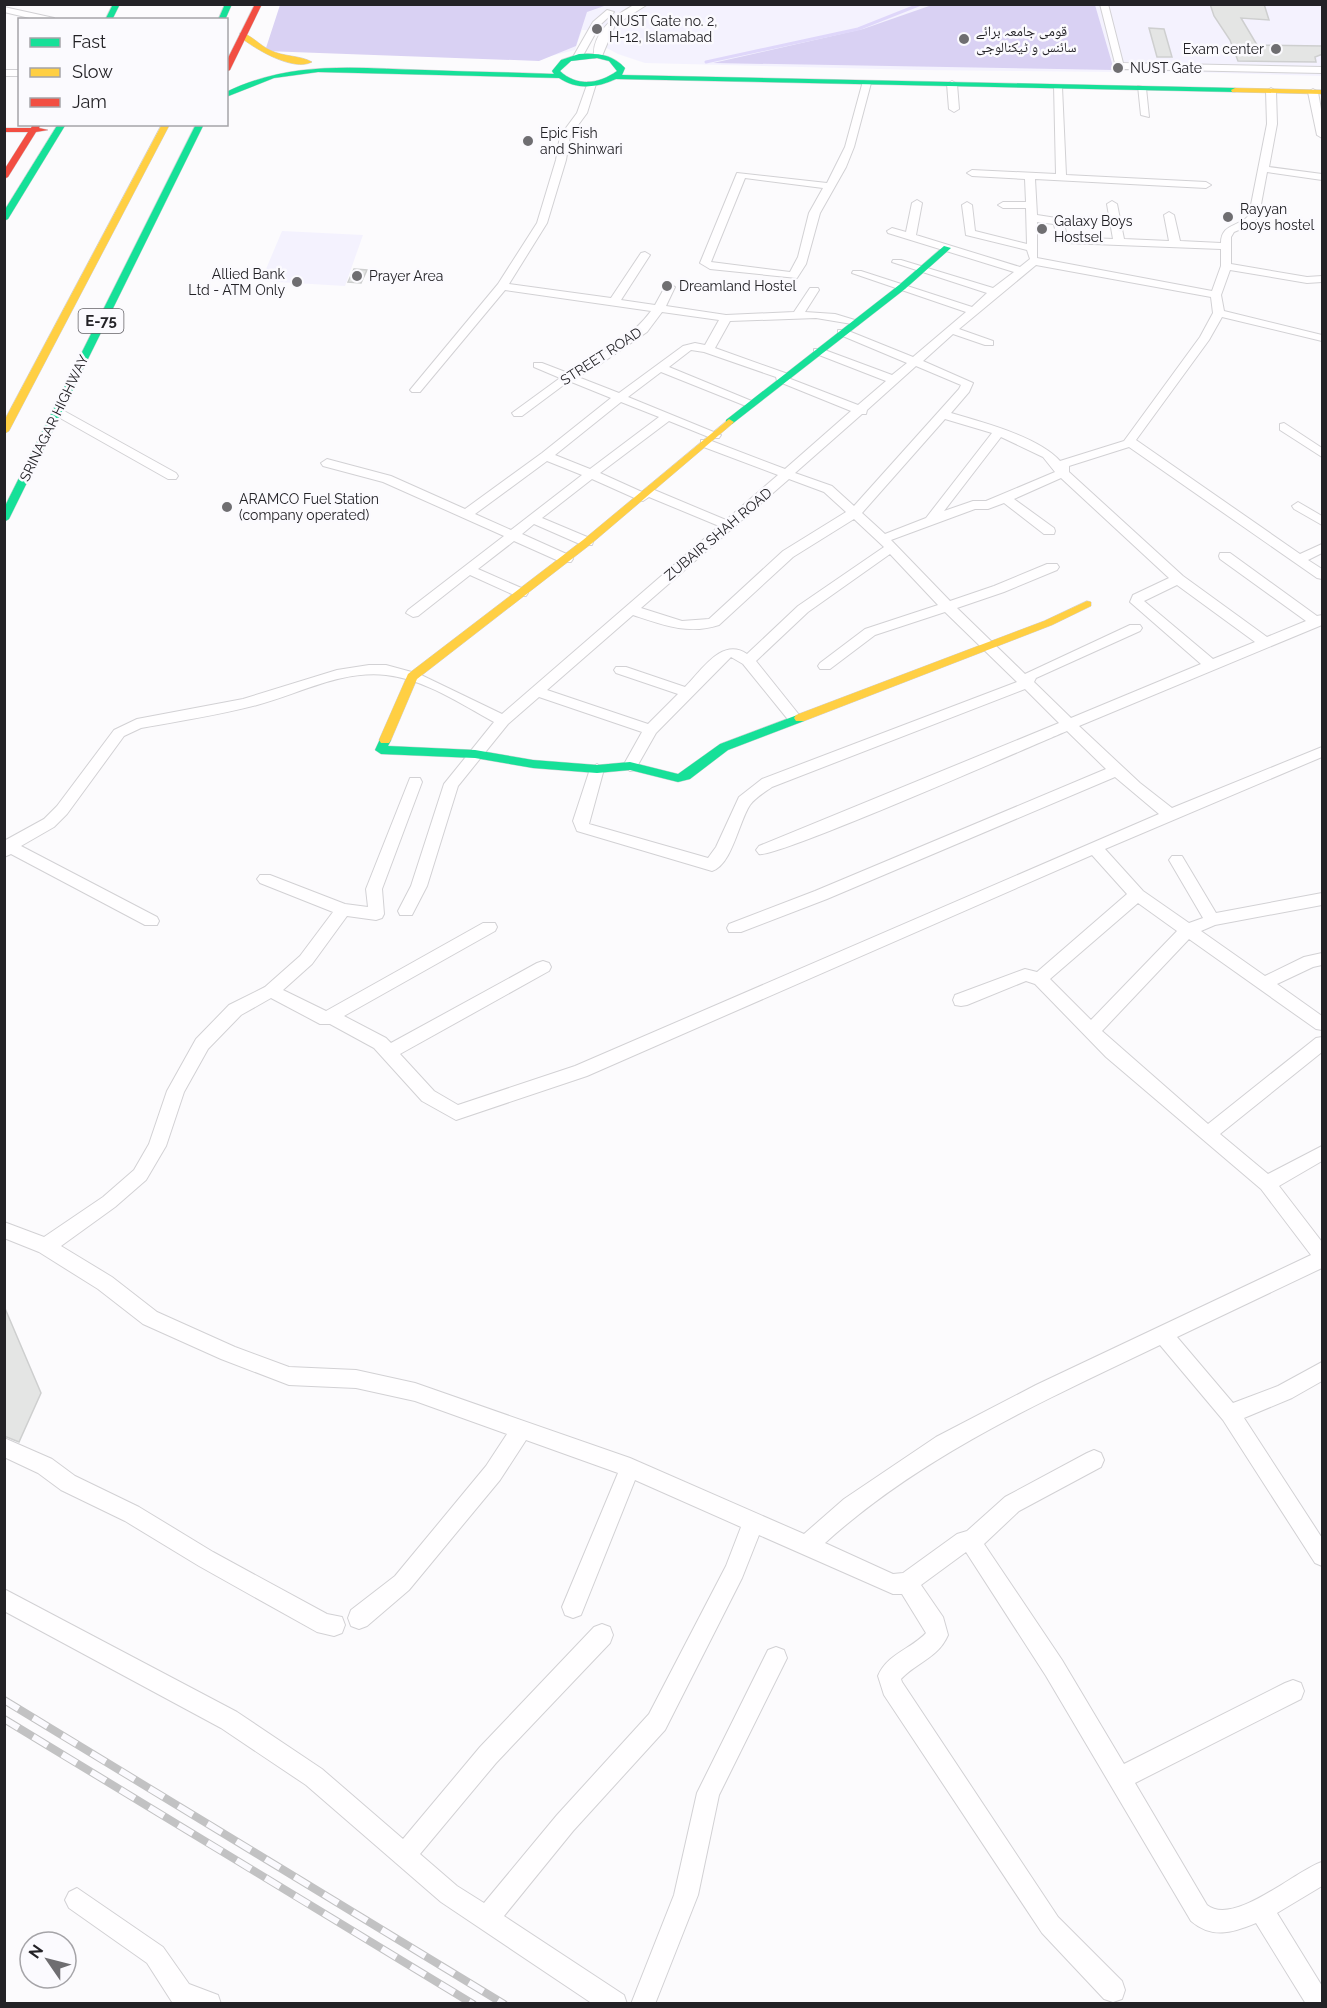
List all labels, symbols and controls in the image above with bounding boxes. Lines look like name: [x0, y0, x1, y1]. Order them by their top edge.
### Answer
place label: NUST Gate no. 2, H-12, Islamabad: [609, 13, 717, 45]
legend: [18, 18, 228, 126]
marker: NUST Gate no. 2, H-12, Islamabad: [590, 22, 604, 36]
place label: قومی جامعہ برائے سائنس و ٹیکنالوجی: [976, 23, 1077, 56]
text: Fast: [72, 31, 106, 52]
marker: قومی جامعہ برائے سائنس و ٹیکنالوجی: [957, 32, 971, 46]
place label: Exam center: [1183, 41, 1264, 57]
marker: Exam center: [1269, 42, 1283, 56]
place label: NUST Gate: [1130, 60, 1202, 76]
text: Slow: [72, 61, 113, 82]
marker: NUST Gate: [1111, 61, 1125, 75]
text: Jam: [72, 91, 107, 112]
place label: Epic Fish and Shinwari: [540, 125, 623, 157]
marker: Epic Fish and Shinwari: [521, 134, 535, 148]
place label: Rayyan boys hostel: [1240, 201, 1314, 233]
marker: Rayyan boys hostel: [1221, 210, 1235, 224]
place label: Galaxy Boys Hostsel: [1054, 213, 1133, 245]
marker: Galaxy Boys Hostsel: [1035, 222, 1049, 236]
place label: Allied Bank Ltd - ATM Only: [188, 266, 286, 298]
place label: Prayer Area: [369, 268, 443, 284]
marker: Prayer Area: [350, 269, 364, 283]
marker: Allied Bank Ltd - ATM Only: [290, 275, 304, 289]
place label: Dreamland Hostel: [679, 278, 796, 294]
marker: Dreamland Hostel: [660, 279, 674, 293]
road number: E-75: [78, 309, 124, 333]
street label: STREET ROAD: [557, 324, 645, 388]
street label: SRINAGAR HIGHWAY: [16, 352, 92, 484]
street label: ZUBAIR SHAH ROAD: [661, 484, 775, 584]
place label: ARAMCO Fuel Station (company operated): [239, 491, 379, 523]
marker: ARAMCO Fuel Station (company operated): [220, 500, 234, 514]
north arrow: [18, 1930, 78, 1990]
text: N: [25, 1941, 47, 1962]

